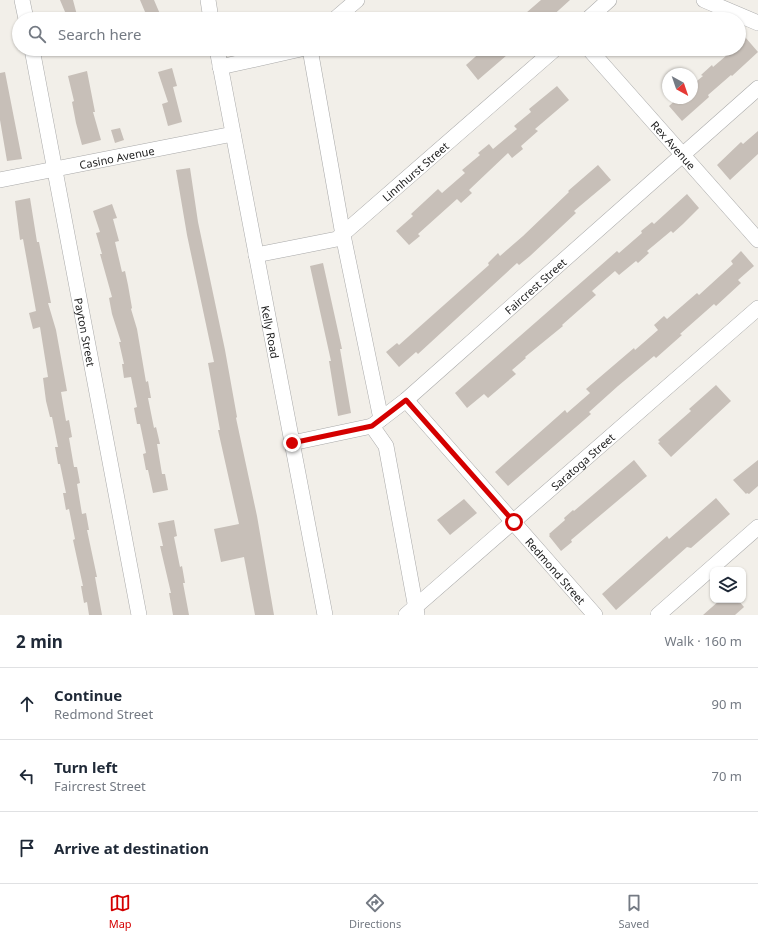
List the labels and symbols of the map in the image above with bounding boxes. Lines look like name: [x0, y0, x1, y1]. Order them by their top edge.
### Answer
north arrow: [662, 68, 698, 104]
street label: Rex Avenue: [648, 117, 699, 172]
street label: Linnhurst Street: [379, 138, 451, 204]
street label: Casino Avenue: [78, 142, 156, 172]
street label: Faircrest Street: [501, 254, 569, 317]
street label: Payton Street: [72, 296, 99, 368]
street label: Kelly Road: [259, 304, 283, 360]
street label: Saratoga Street: [547, 429, 617, 493]
route end: [283, 434, 301, 452]
route start: [505, 513, 523, 531]
street label: Redmond Street: [523, 534, 589, 607]

